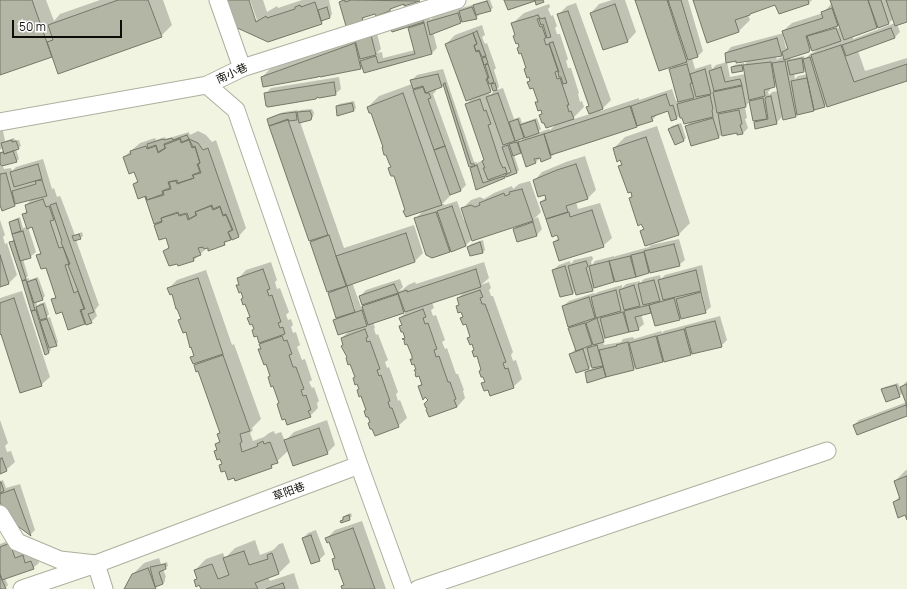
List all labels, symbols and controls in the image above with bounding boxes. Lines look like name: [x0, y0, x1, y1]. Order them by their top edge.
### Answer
scale bar: [14, 12, 124, 38]
text: 50 m: [19, 18, 46, 35]
street label: 南小巷: [214, 61, 250, 87]
street label: 草阳巷: [271, 480, 307, 504]

